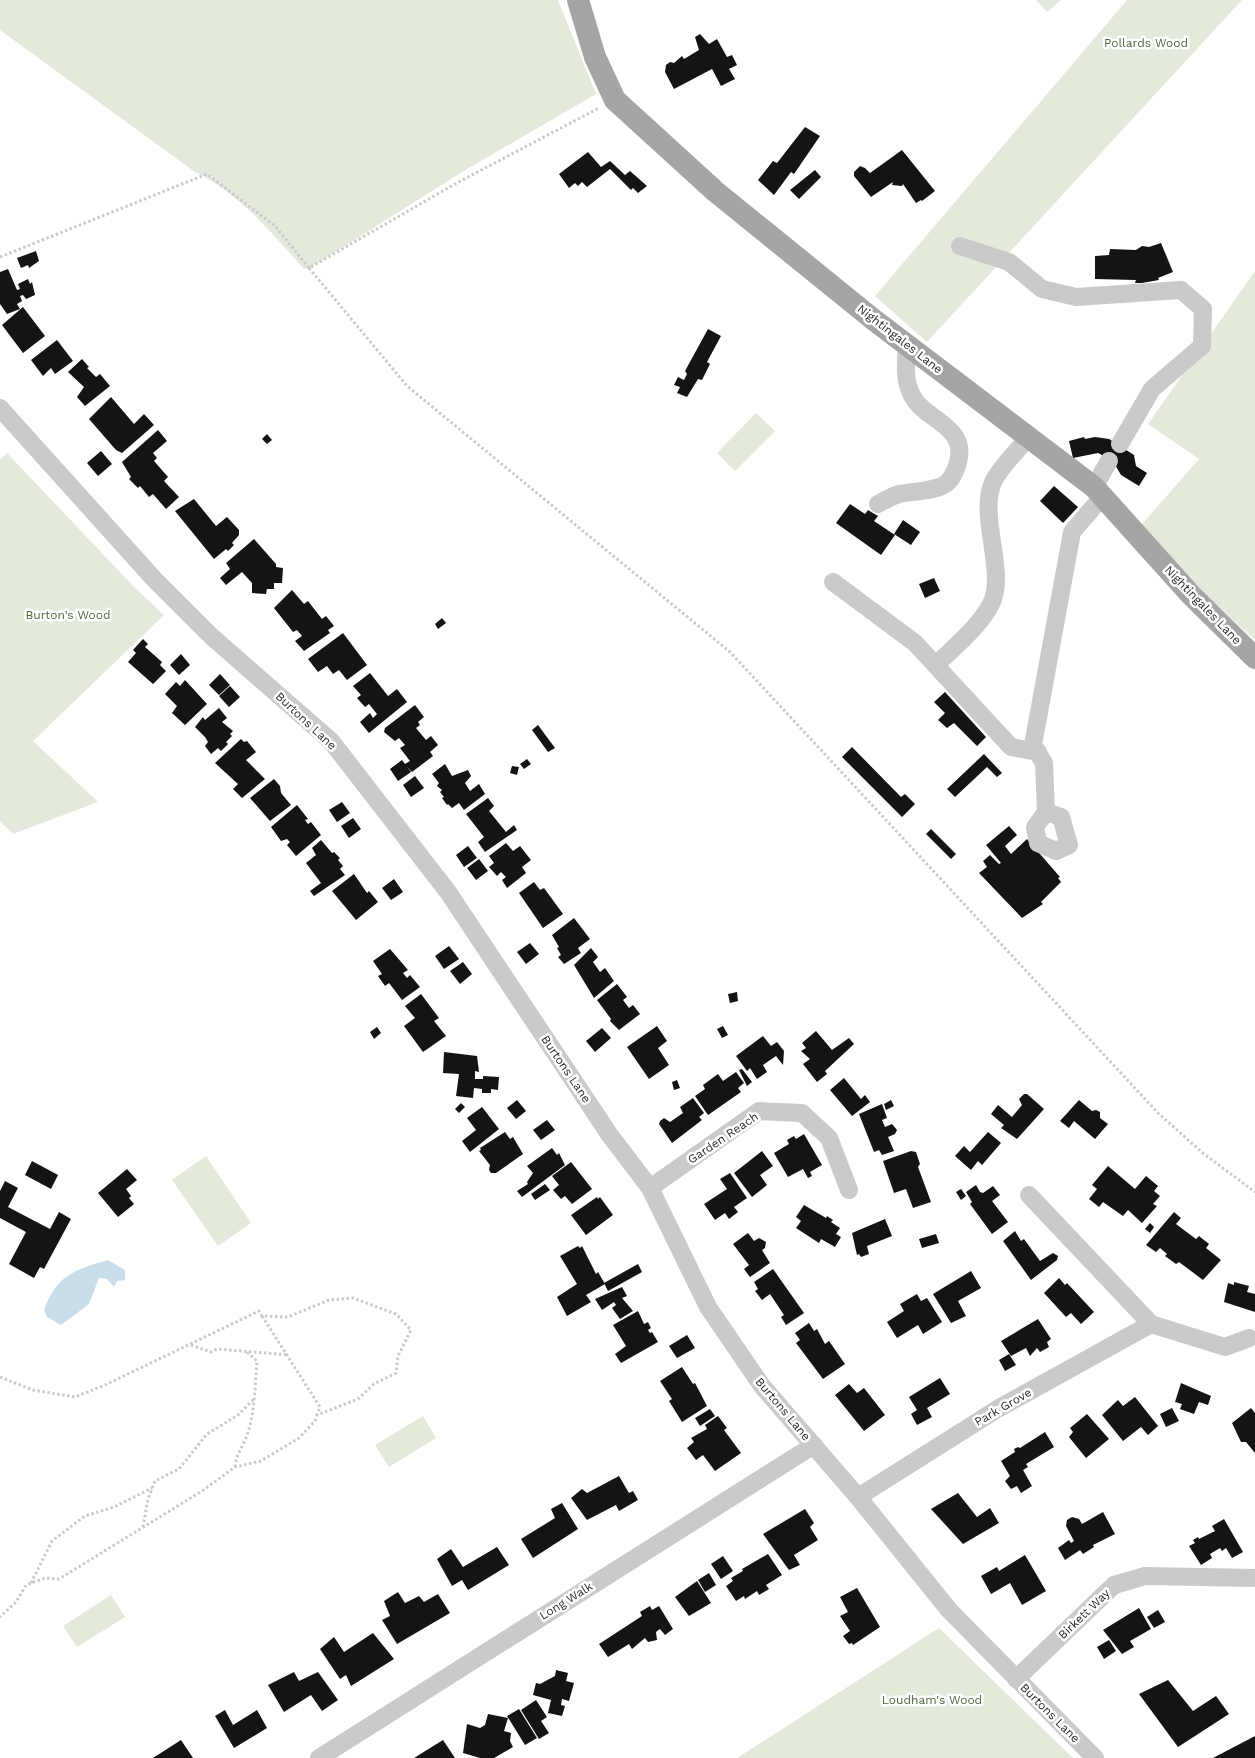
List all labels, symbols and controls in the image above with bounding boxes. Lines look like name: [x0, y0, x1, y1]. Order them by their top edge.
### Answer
park label: Pollards Wood: [1104, 36, 1188, 50]
street label: Nightingales Lane: [855, 302, 945, 377]
street label: Nightingales Lane: [1162, 563, 1244, 647]
park label: Burton's Wood: [26, 608, 110, 622]
street label: Burtons Lane: [273, 689, 339, 753]
street label: Burtons Lane: [538, 1033, 594, 1105]
street label: Garden Reach: [685, 1109, 761, 1167]
street label: Burtons Lane: [753, 1375, 814, 1443]
street label: Park Grove: [972, 1385, 1034, 1429]
street label: Long Walk: [537, 1579, 595, 1623]
street label: Birkett Way: [1055, 1585, 1113, 1642]
street label: Burtons Lane: [1017, 1680, 1083, 1746]
park label: Loudham's Wood: [882, 1693, 982, 1707]

